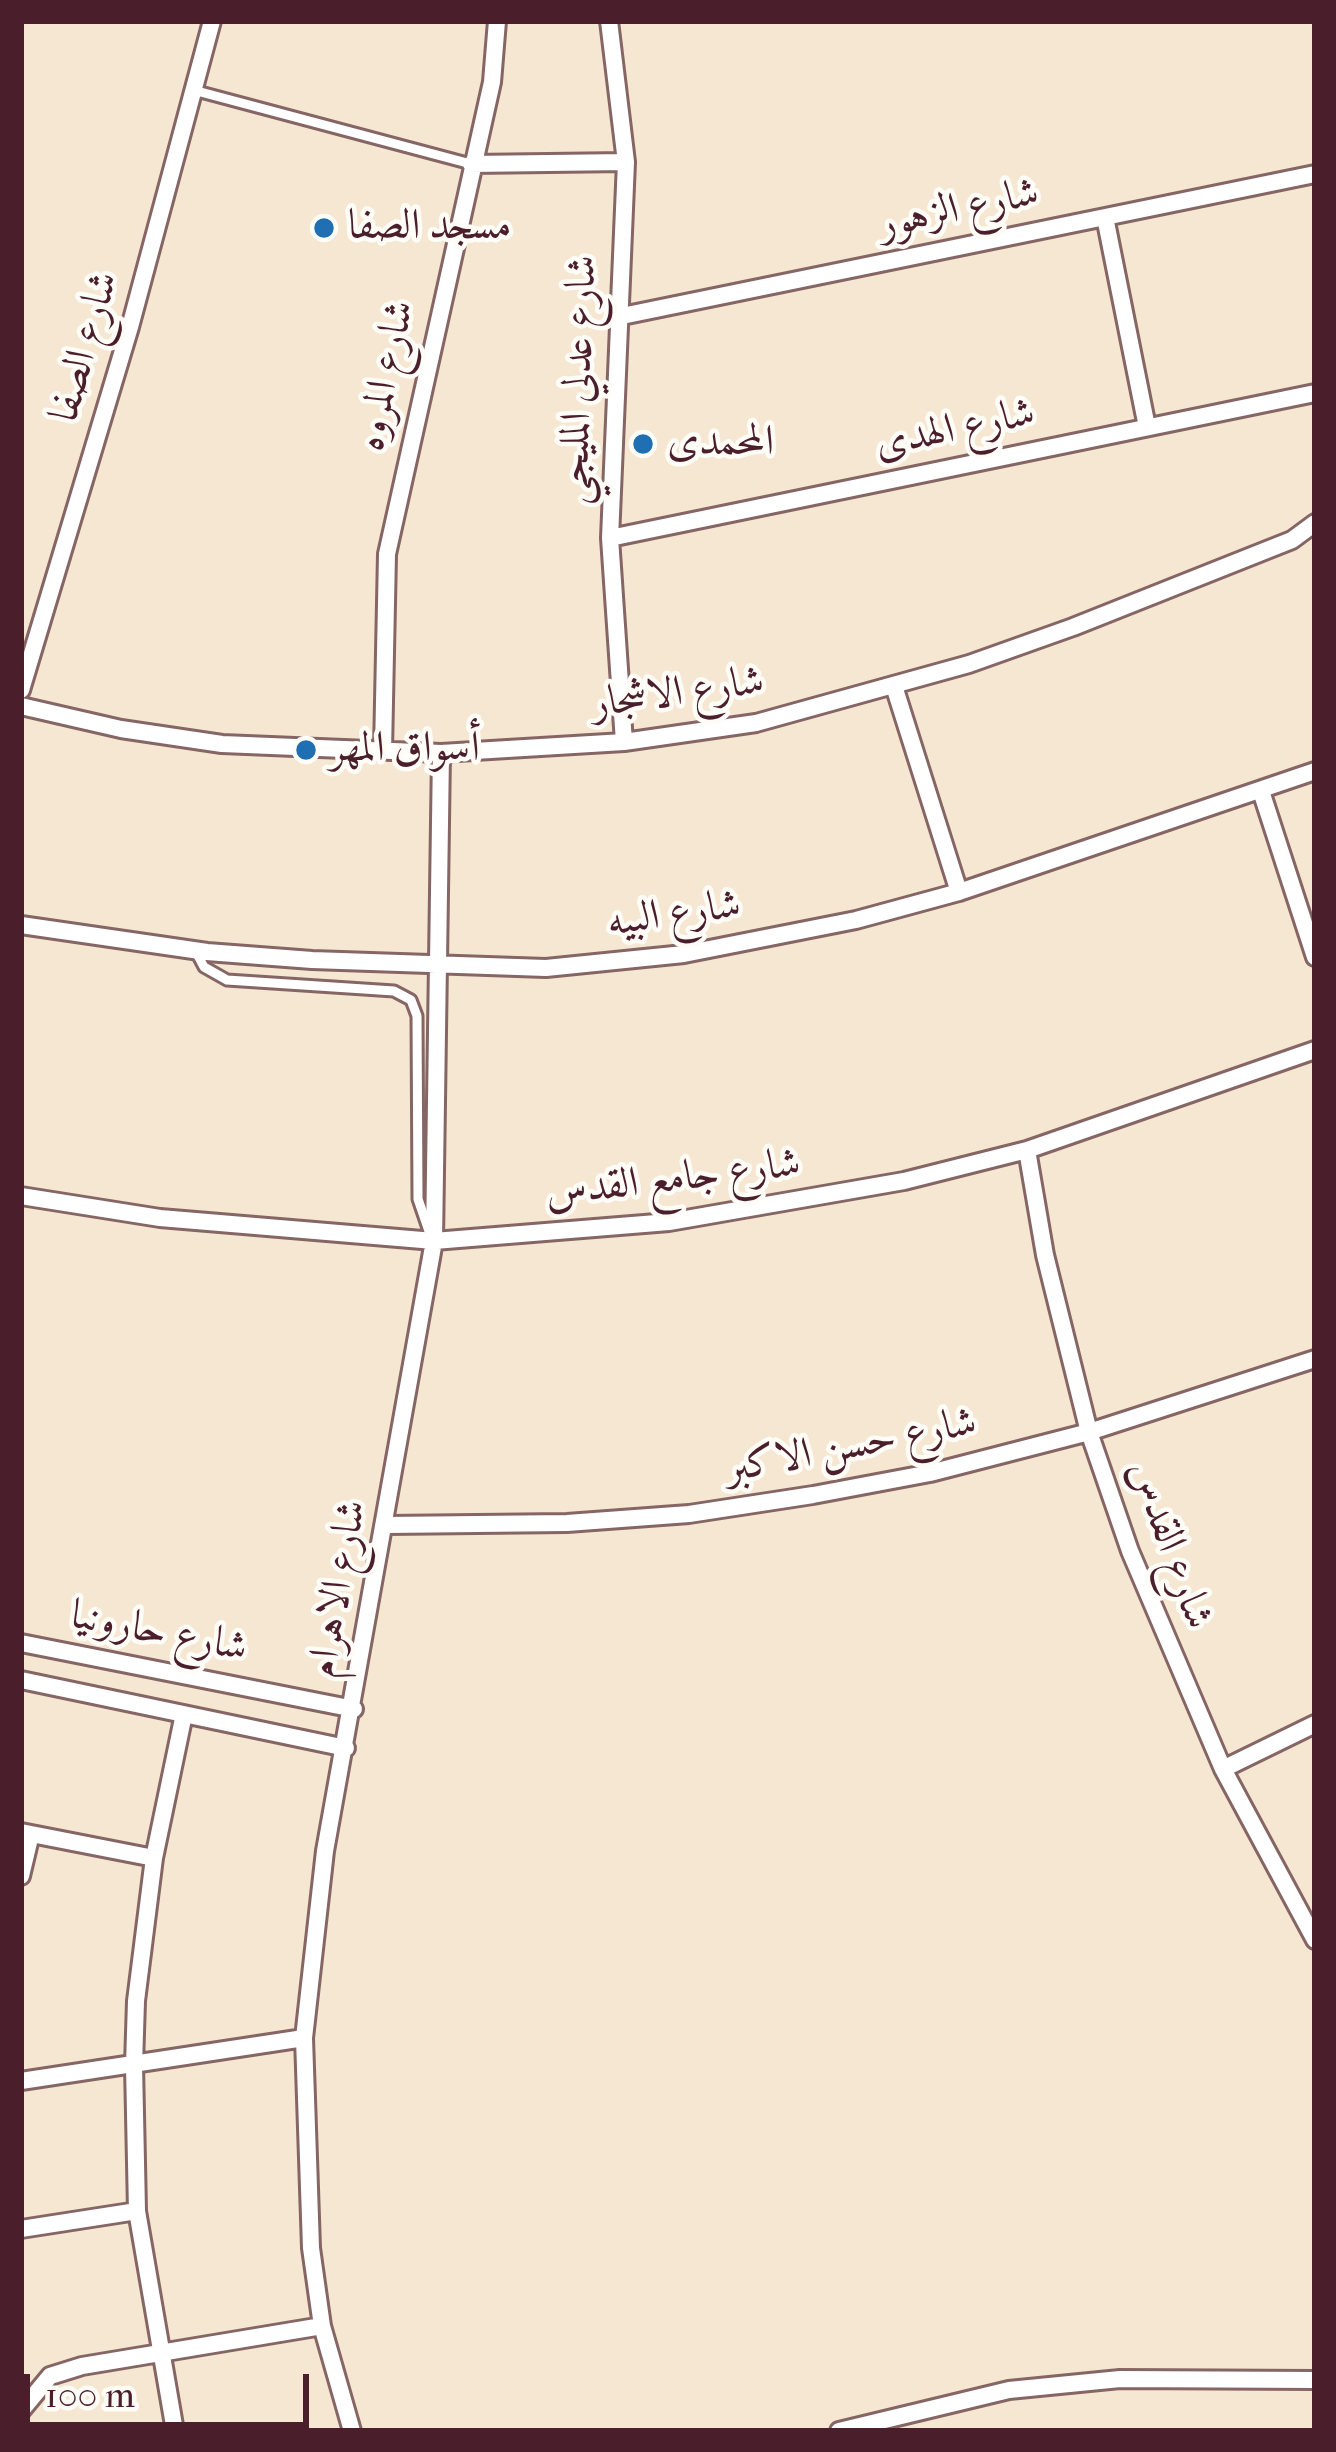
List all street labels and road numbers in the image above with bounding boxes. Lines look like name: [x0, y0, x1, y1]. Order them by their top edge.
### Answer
street label: شارع الزهور: [874, 168, 1044, 252]
street label: شارع عدلي المليجي: [550, 254, 610, 506]
street label: شارع الصفا: [41, 266, 131, 428]
street label: شارع المروه: [346, 296, 428, 456]
street label: شارع الهدى: [870, 388, 1040, 472]
street label: شارع الاشجار: [588, 657, 768, 731]
street label: شارع البيه: [604, 881, 744, 949]
street label: شارع جامع القدس: [542, 1139, 804, 1221]
street label: شارع حسن الاكبر: [721, 1398, 981, 1496]
street label: شارع القدس: [1115, 1454, 1223, 1636]
street label: شارع الاهرام: [299, 1496, 379, 1682]
street label: شارع حارونيا: [66, 1591, 252, 1675]

